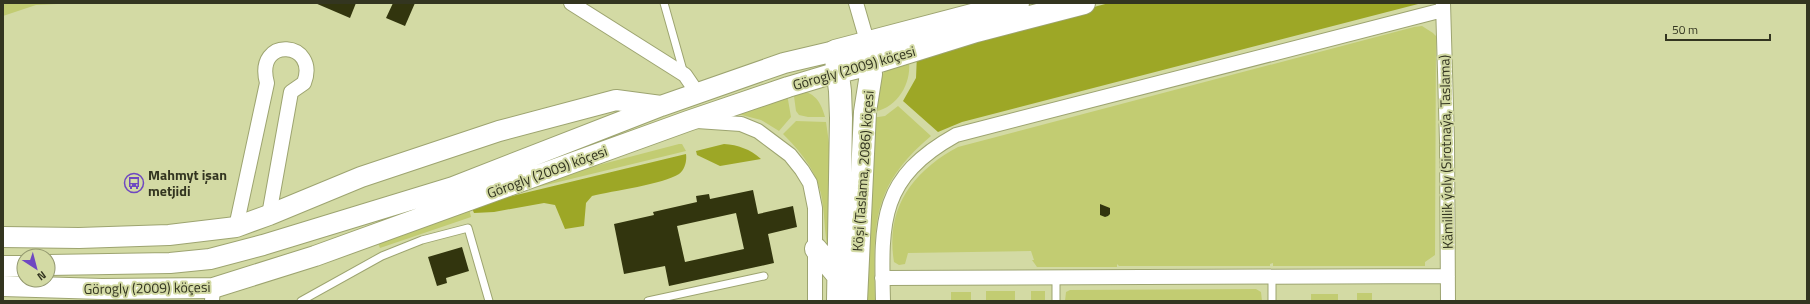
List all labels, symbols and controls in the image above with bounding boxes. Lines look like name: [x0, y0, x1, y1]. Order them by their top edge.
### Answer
scale bar: [1666, 16, 1770, 42]
text: 50 m: [1672, 20, 1698, 39]
street label: Görogly (2009) köçesi: [790, 40, 918, 95]
street label: Kämillik ýoly (Sirotnaýa, Taslama): [1433, 55, 1458, 249]
street label: Köşi (Taslama, 2086) köçesi: [846, 90, 879, 252]
street label: Görogly (2009) köçesi: [484, 140, 610, 203]
place label: Mahmyt işan metjidi: [148, 164, 227, 201]
bus stop icon: Mahmyt işan metjidi: [123, 172, 145, 194]
north arrow: [16, 248, 56, 288]
text: N: [34, 267, 50, 285]
street label: Görogly (2009) köçesi: [83, 276, 211, 299]

